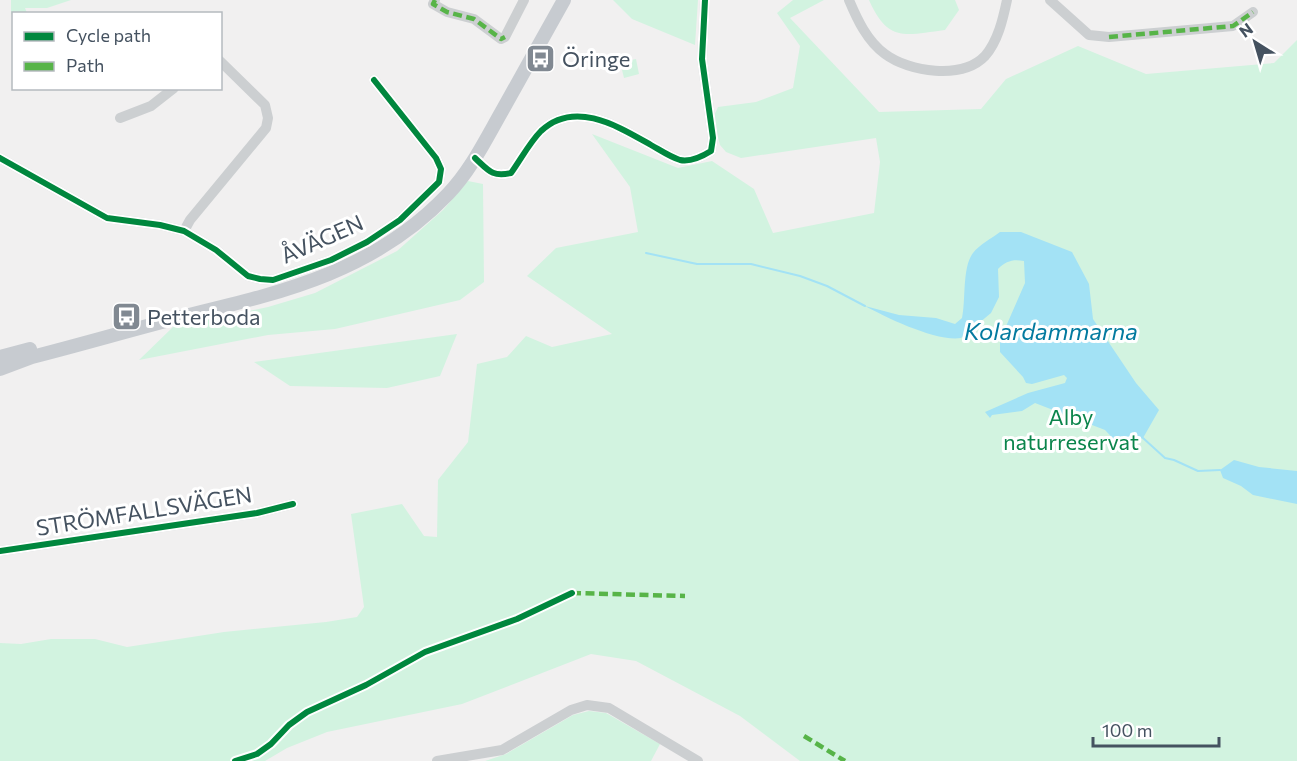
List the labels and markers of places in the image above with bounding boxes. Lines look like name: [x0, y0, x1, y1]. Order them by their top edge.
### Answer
bus stop icon: Öringe: [525, 43, 557, 75]
place label: Öringe: [562, 45, 630, 72]
bus stop icon: Petterboda: [110, 301, 142, 333]
place label: Petterboda: [147, 303, 261, 330]

